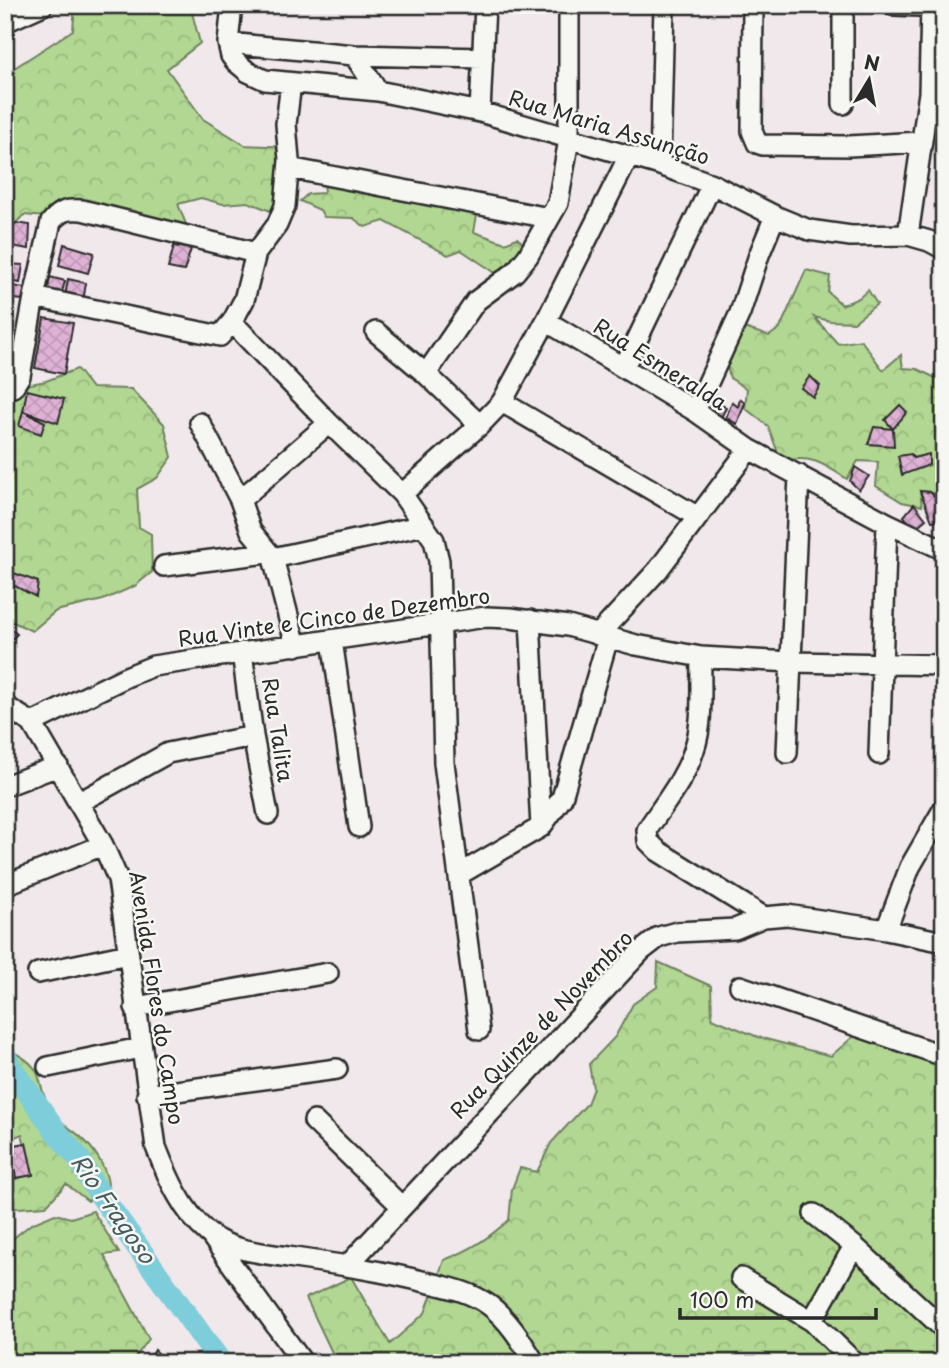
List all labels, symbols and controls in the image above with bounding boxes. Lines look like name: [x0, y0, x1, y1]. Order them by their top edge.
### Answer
north arrow: [834, 46, 904, 116]
text: N: [862, 47, 882, 77]
street label: Rua Maria Assunção: [505, 80, 714, 172]
street label: Rua Esmeralda: [588, 309, 734, 417]
street label: Rua Vinte e Cinco de Dezembro: [176, 578, 492, 654]
street label: Rua Talita: [255, 675, 303, 785]
street label: Avenida Flores do Campo: [122, 868, 194, 1127]
street label: Rua Quinze de Novembro: [442, 922, 639, 1125]
water label: Rio Fragoso: [63, 1146, 166, 1271]
scale bar: [680, 1277, 876, 1321]
text: 100 m: [690, 1283, 754, 1315]

